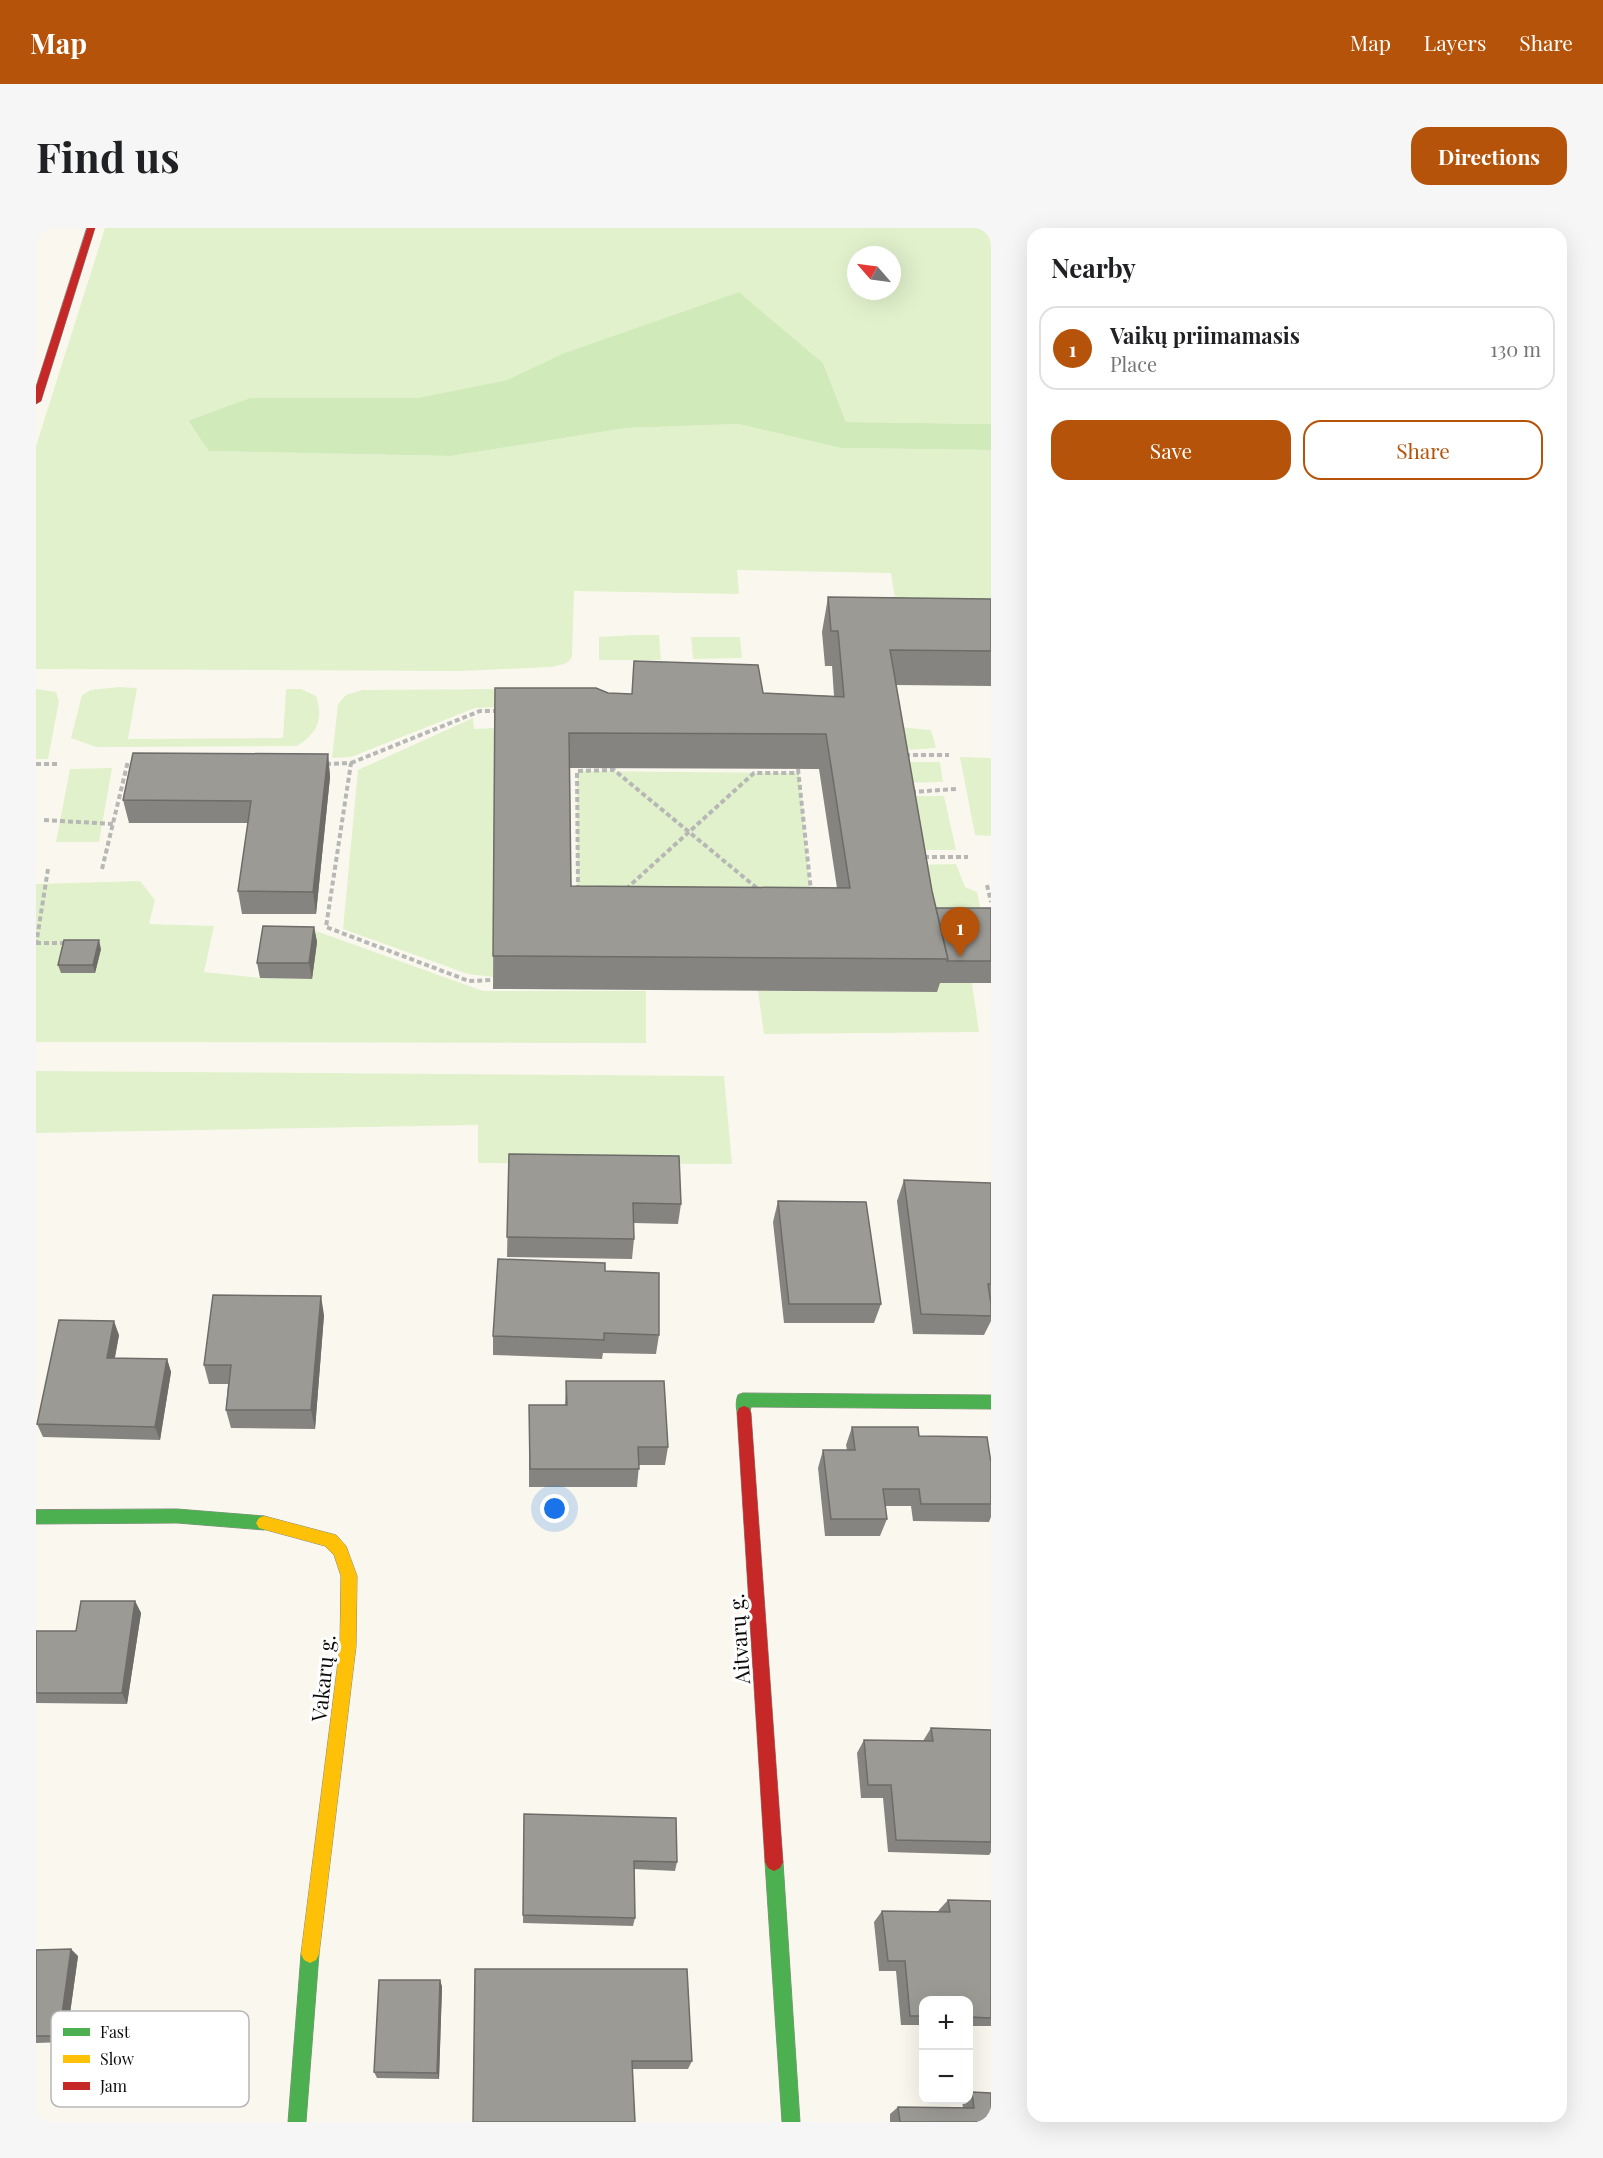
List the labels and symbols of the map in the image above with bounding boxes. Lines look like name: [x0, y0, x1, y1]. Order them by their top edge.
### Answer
north arrow: [847, 246, 901, 300]
pin: 1: [940, 908, 980, 957]
your location: [540, 1494, 569, 1523]
street label: Aitvarų g.: [721, 1593, 755, 1686]
street label: Vakarų g.: [303, 1633, 340, 1724]
legend: [51, 2011, 249, 2107]
text: Fast: [100, 2021, 130, 2042]
text: Slow: [100, 2048, 135, 2069]
text: Jam: [99, 2075, 127, 2096]

